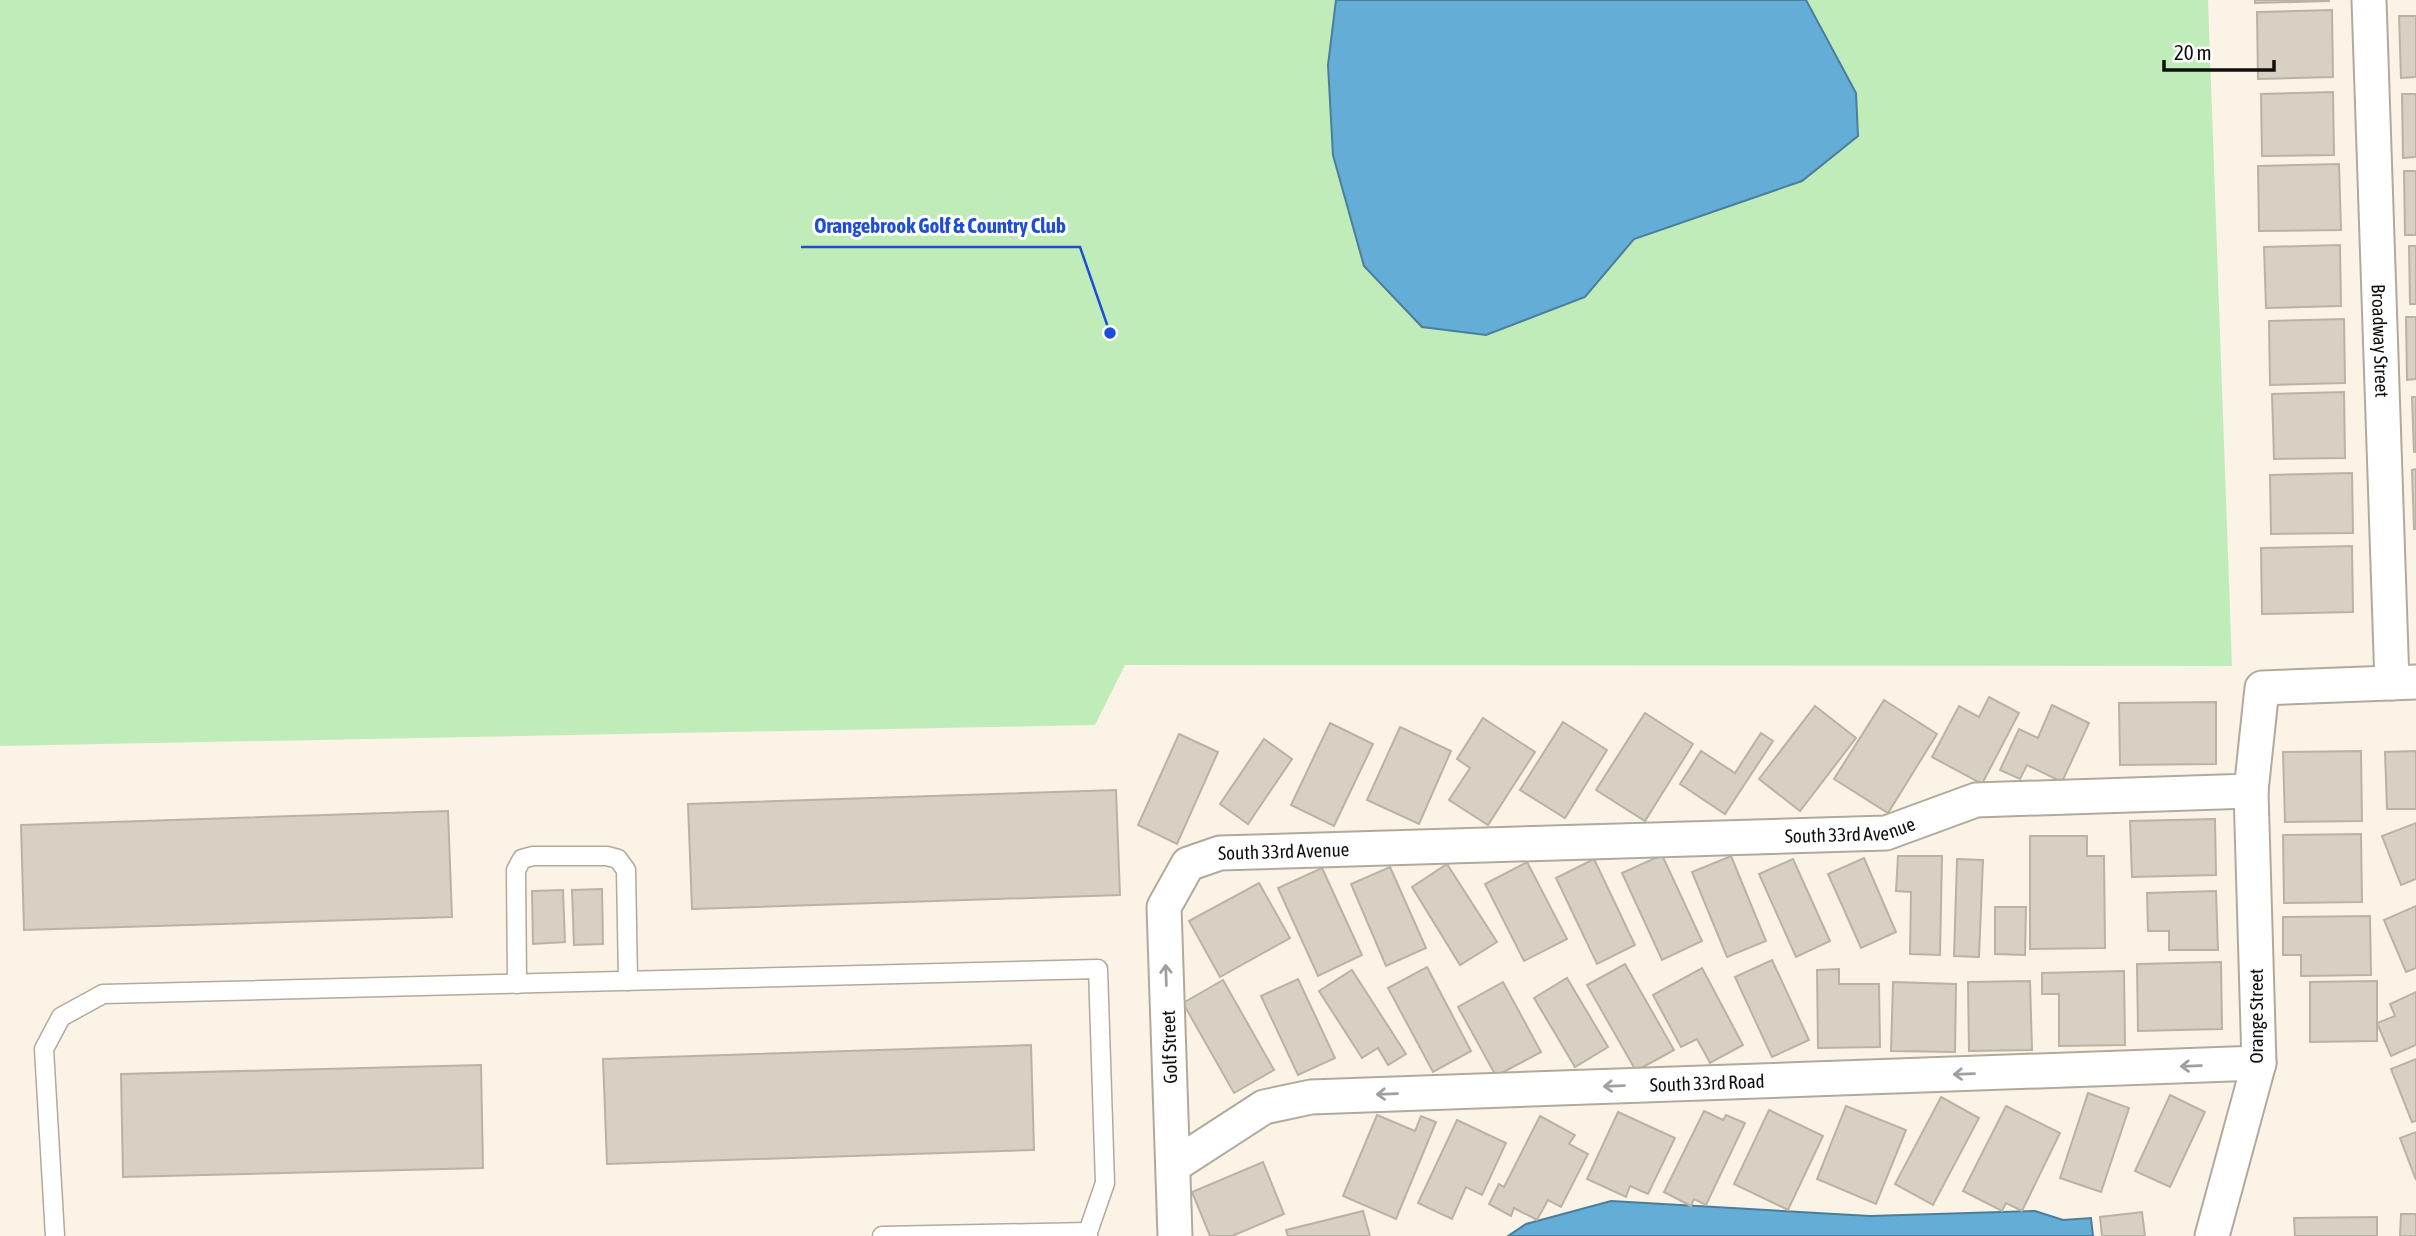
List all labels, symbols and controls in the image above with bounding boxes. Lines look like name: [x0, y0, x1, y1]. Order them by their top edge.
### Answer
scale bar: [2164, 28, 2274, 72]
text: 20 m: [2174, 40, 2212, 64]
callout: Orangebrook Golf & Country Club: [801, 205, 1080, 247]
text: Orangebrook Golf & Country Club: [814, 213, 1066, 237]
street label: Broadway Street: [2368, 284, 2393, 398]
street label: South 33rd Avenue: [1785, 812, 1918, 847]
street label: South 33rd Avenue: [1218, 838, 1350, 864]
one-way arrow: [1159, 964, 1173, 987]
street label: Orange Street: [2245, 968, 2267, 1064]
street label: Golf Street: [1157, 1010, 1181, 1084]
one-way arrow: [2180, 1059, 2203, 1072]
one-way arrow: [1953, 1067, 1976, 1080]
street label: South 33rd Road: [1649, 1070, 1765, 1096]
one-way arrow: [1603, 1080, 1626, 1093]
one-way arrow: [1375, 1088, 1398, 1101]

